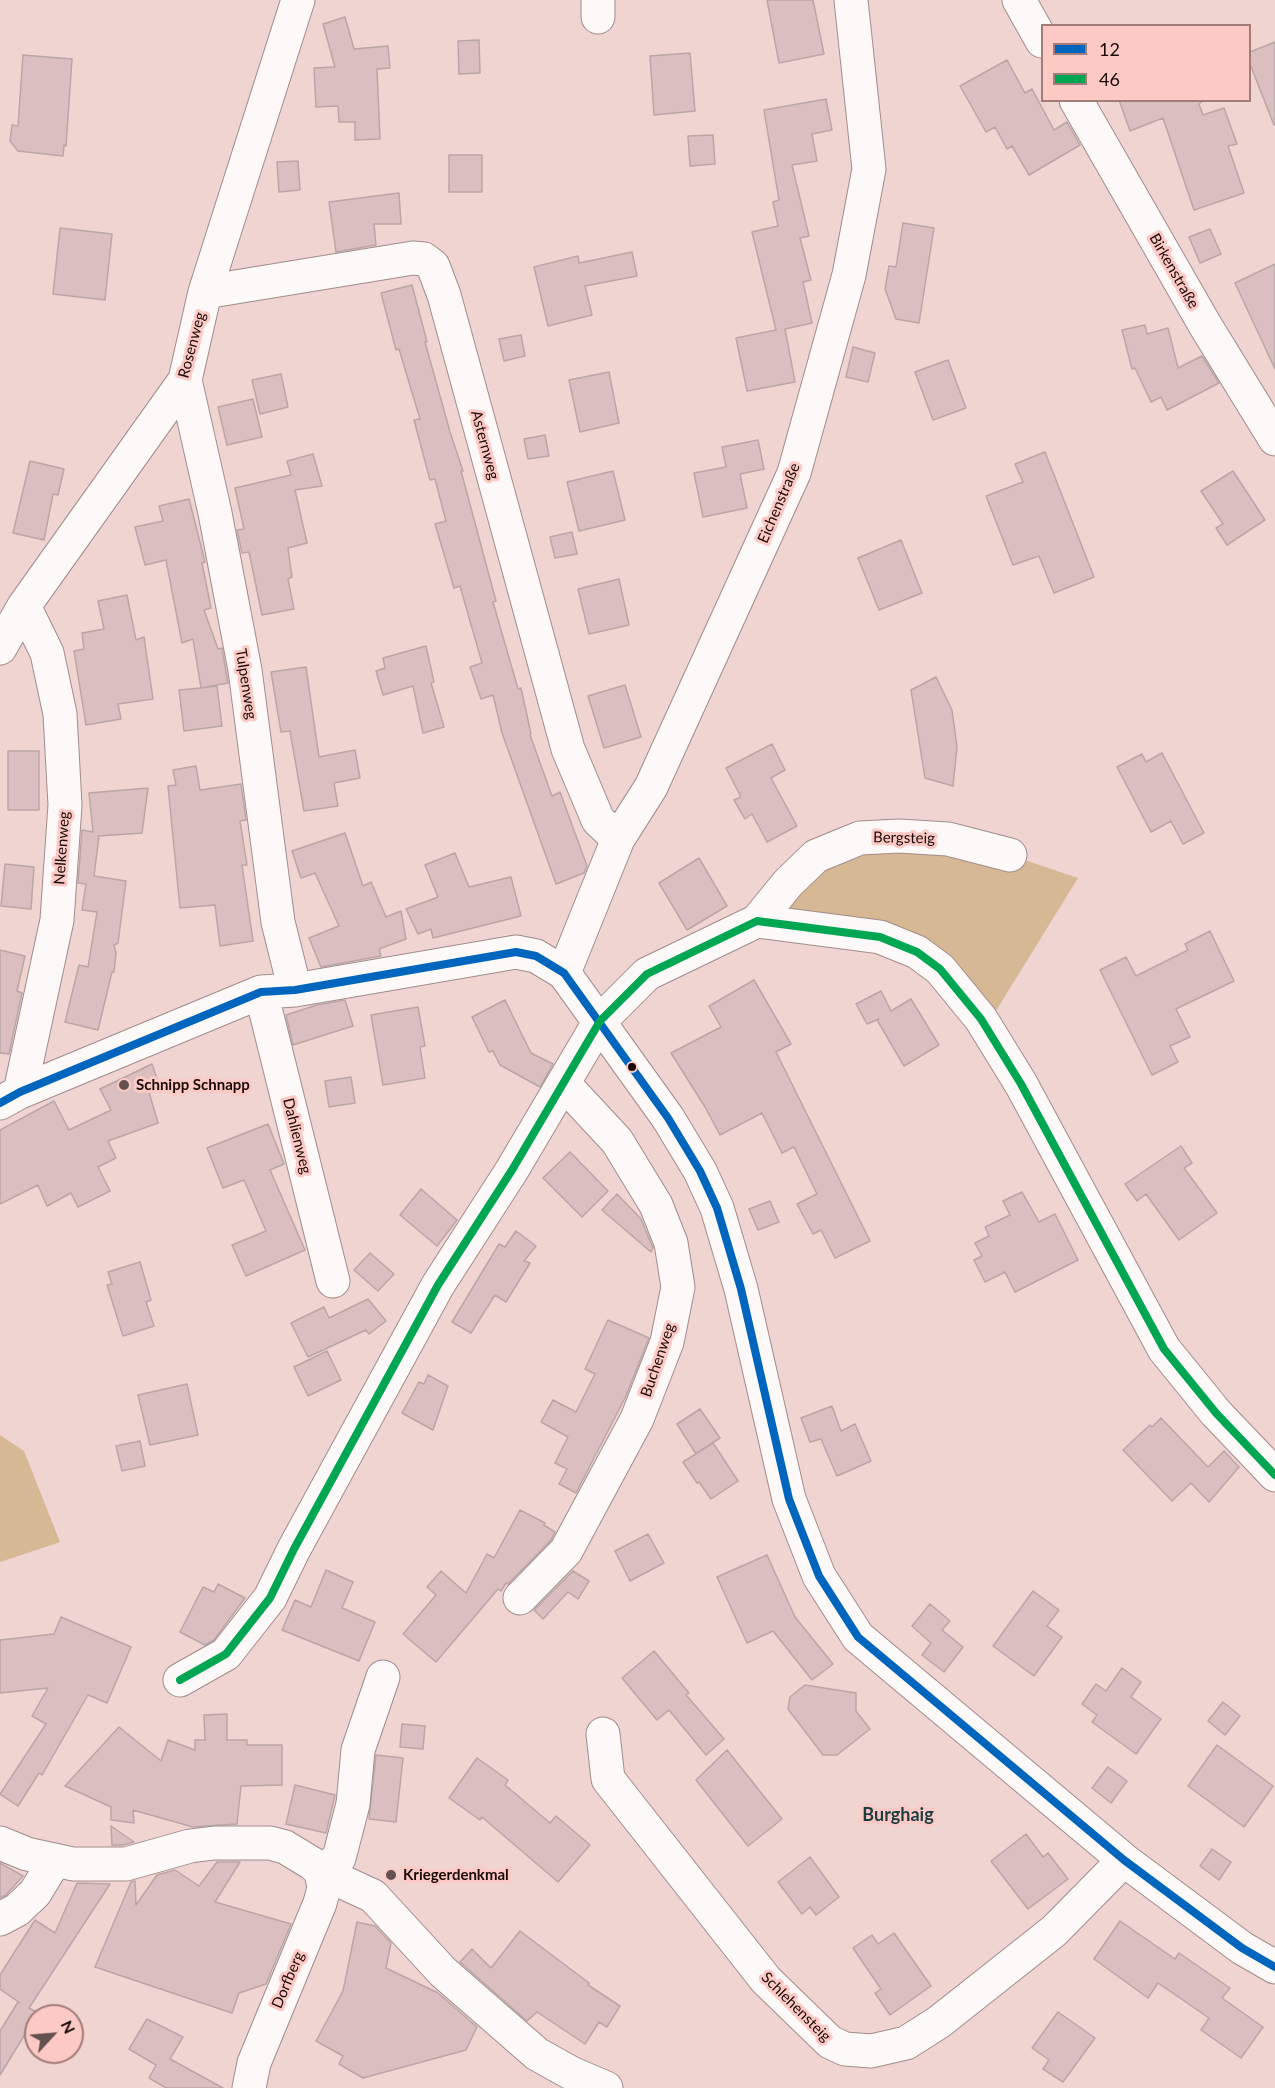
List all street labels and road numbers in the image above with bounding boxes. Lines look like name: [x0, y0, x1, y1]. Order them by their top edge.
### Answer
street label: Birkenstraße: [1145, 230, 1203, 312]
street label: Rosenweg: [175, 310, 209, 380]
street label: Asternweg: [467, 408, 503, 482]
street label: Eichenstraße: [754, 460, 804, 546]
street label: Tulpenweg: [232, 647, 260, 721]
street label: Nelkenweg: [50, 811, 74, 885]
street label: Bergsteig: [873, 828, 935, 848]
street label: Dahlienweg: [279, 1096, 315, 1176]
street label: Buchenweg: [637, 1321, 679, 1399]
street label: Dorfberg: [268, 1949, 308, 2011]
street label: Schlehensteig: [757, 1968, 835, 2046]

